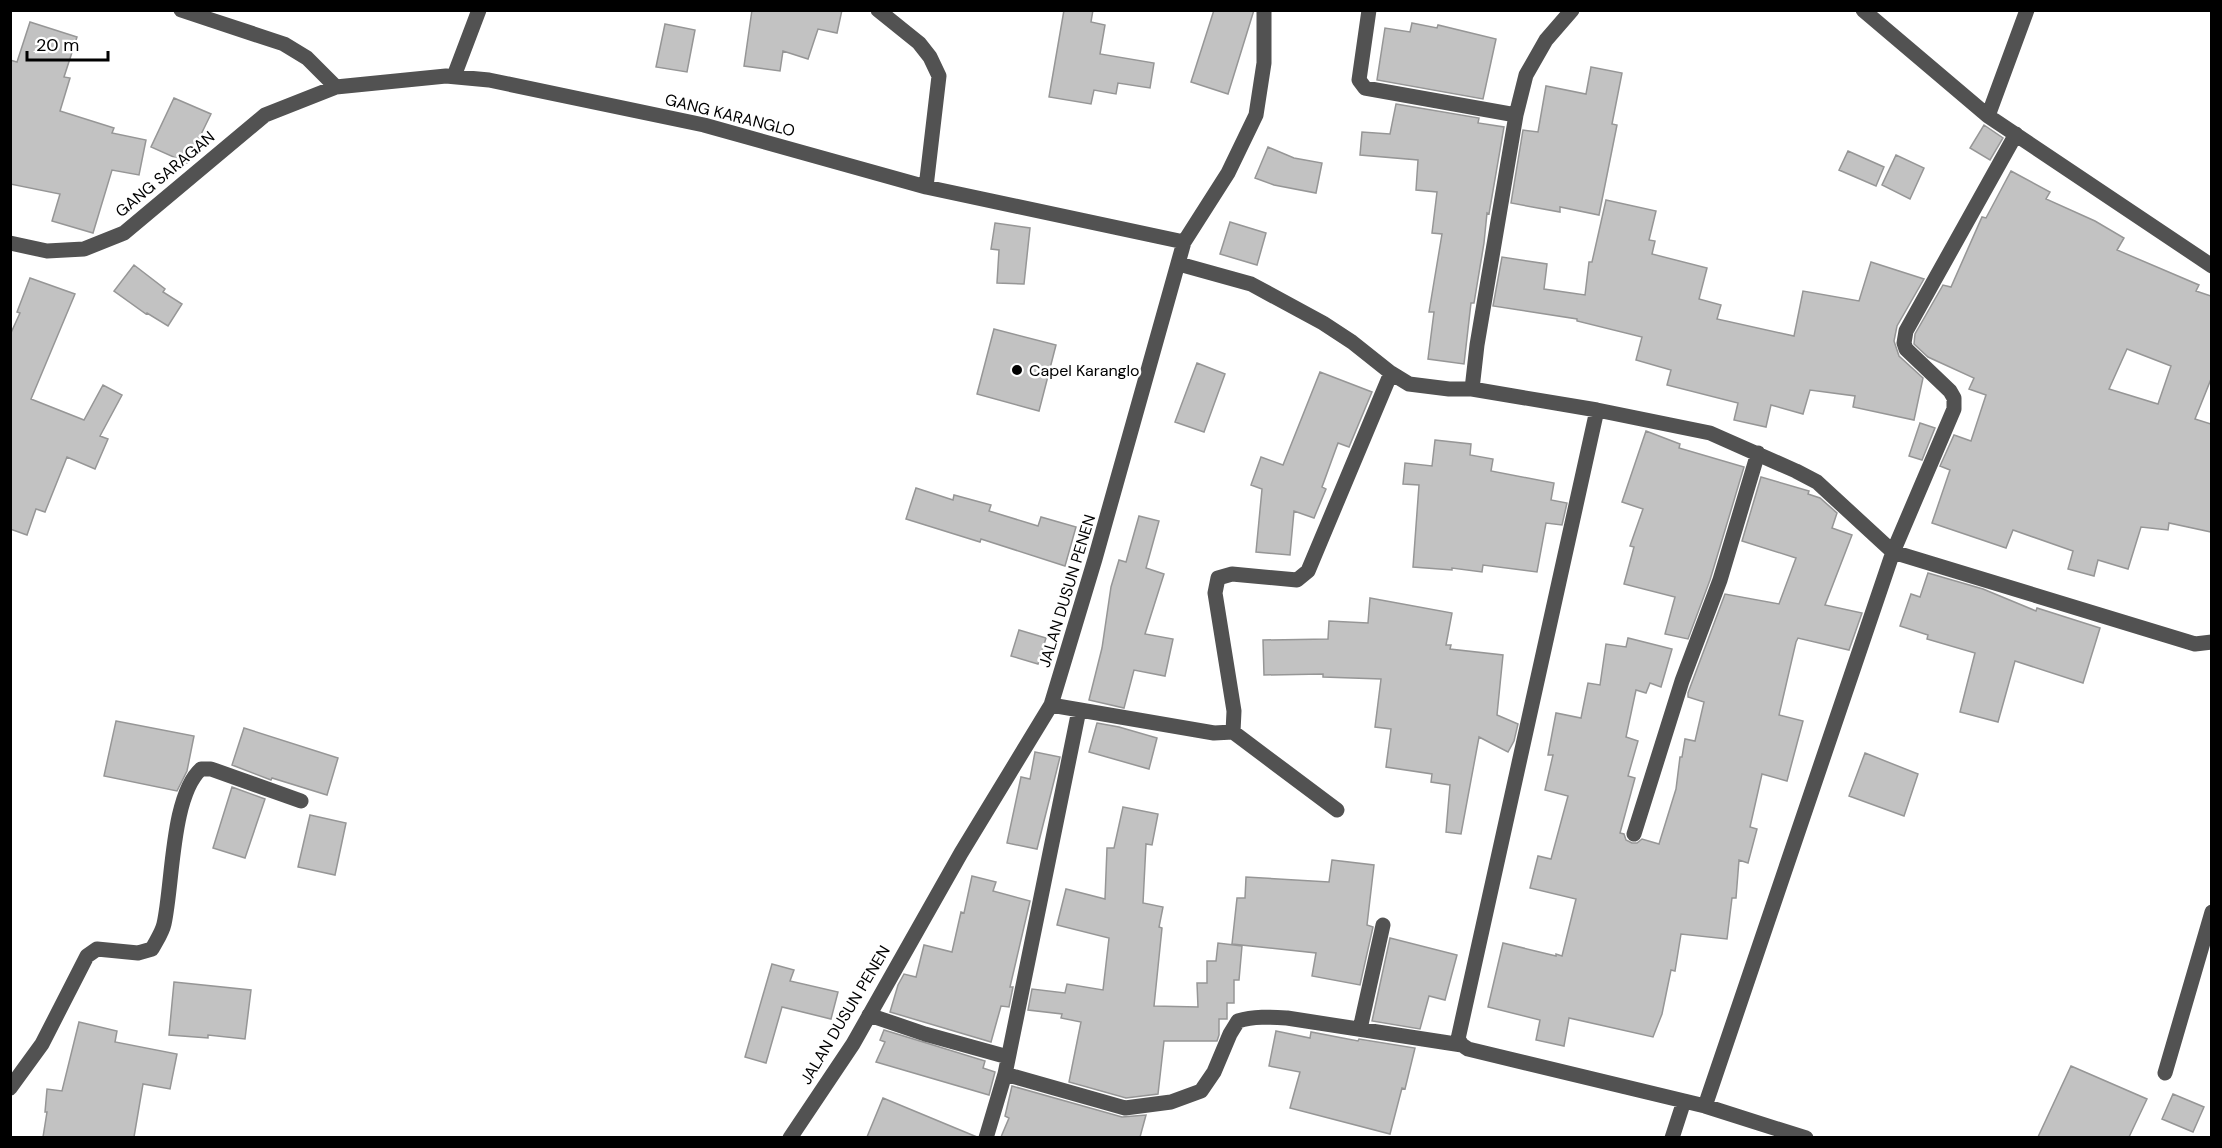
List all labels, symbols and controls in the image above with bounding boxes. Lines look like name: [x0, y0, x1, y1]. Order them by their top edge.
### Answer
scale bar: [27, 24, 108, 62]
text: 20 m: [36, 33, 79, 57]
street label: GANG KARANGLO: [663, 89, 797, 141]
street label: GANG SARAGAN: [111, 126, 219, 222]
place label: Capel Karanglo: [1029, 360, 1140, 381]
marker: Capel Karanglo: [1010, 363, 1024, 377]
street label: JALAN DUSUN PENEN: [1034, 512, 1100, 670]
street label: JALAN DUSUN PENEN: [795, 942, 895, 1088]

